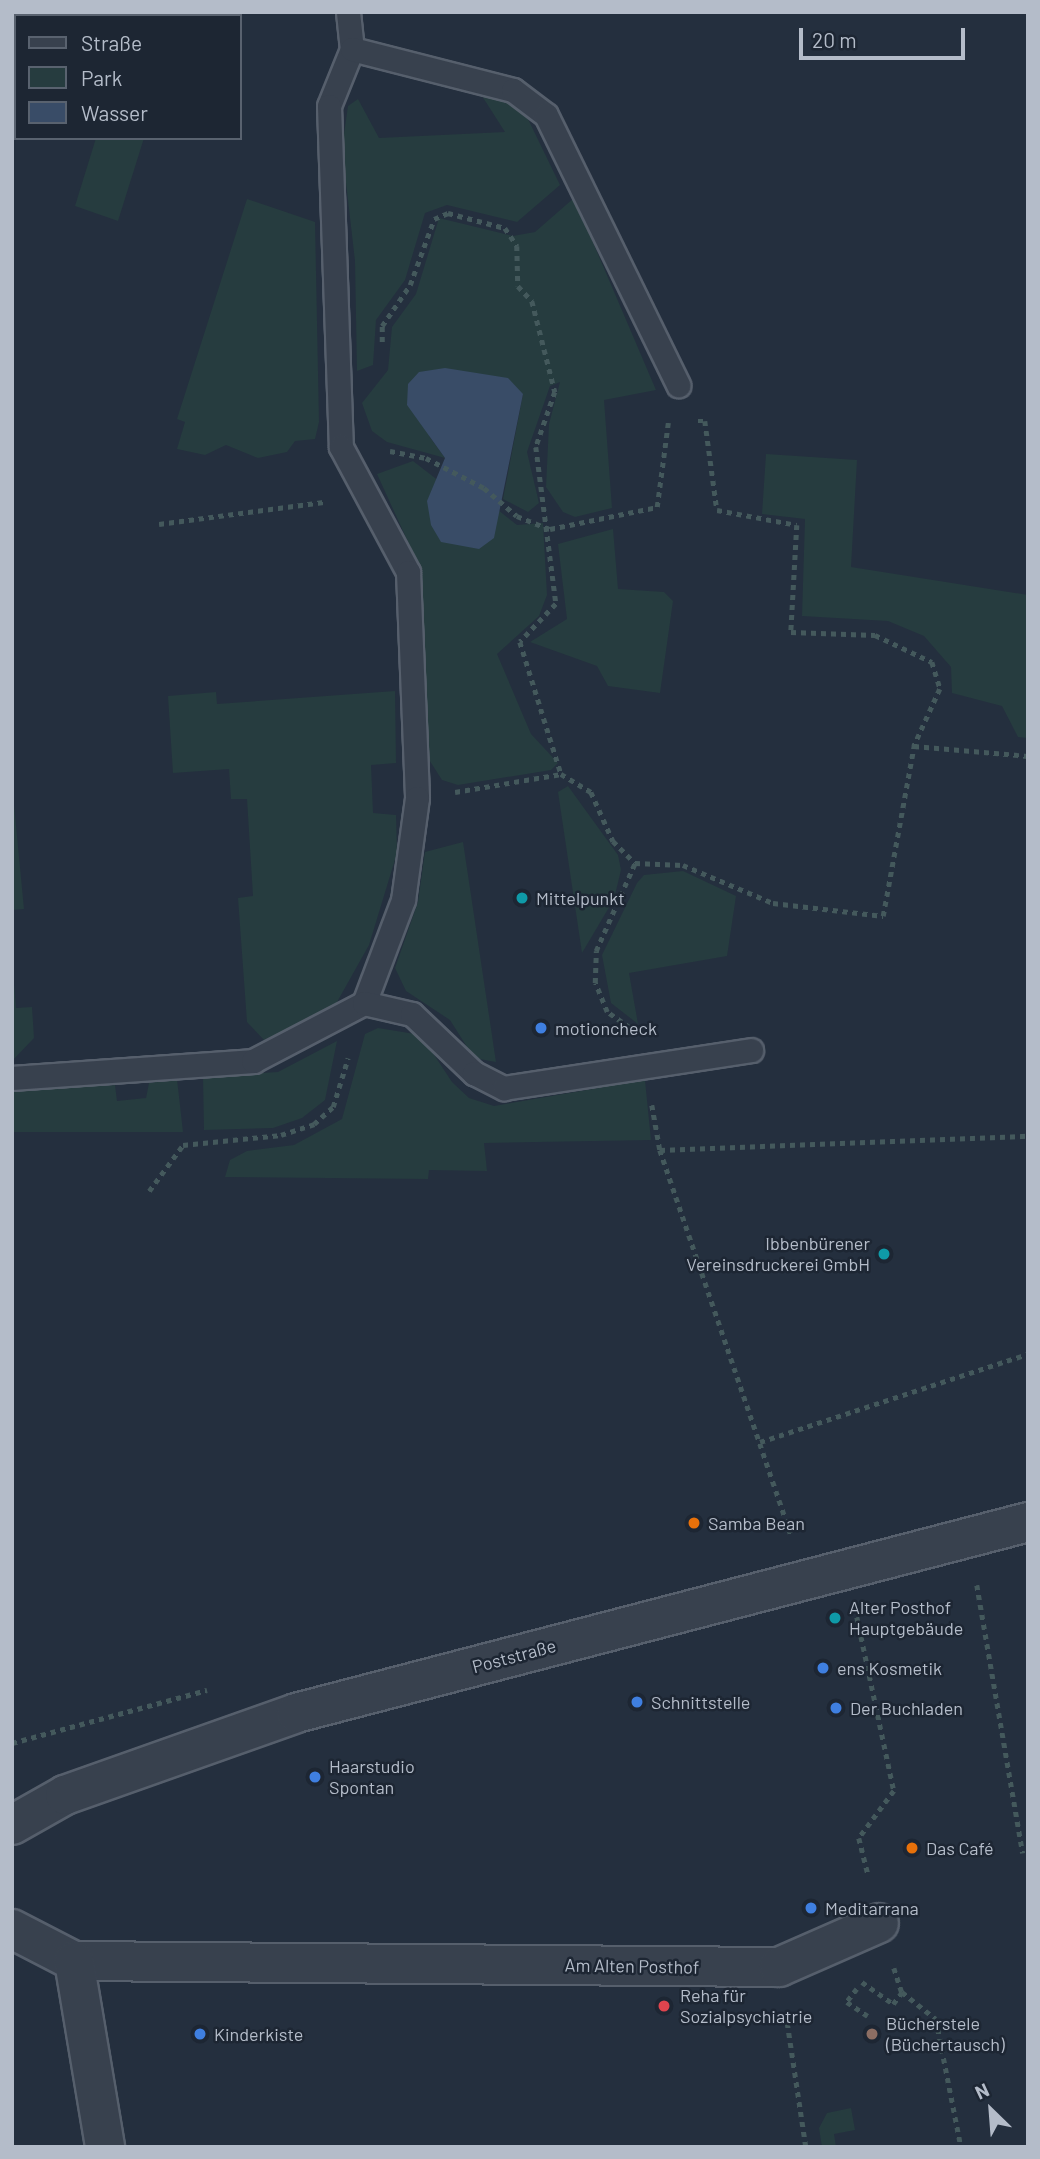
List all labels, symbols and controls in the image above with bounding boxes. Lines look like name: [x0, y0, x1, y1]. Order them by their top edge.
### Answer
legend: [14, 14, 242, 140]
scale bar: [802, 14, 968, 58]
text: 20 m: [812, 27, 857, 52]
text: Straße: [81, 30, 142, 55]
text: Park: [81, 65, 122, 90]
text: Wasser: [81, 100, 148, 125]
place label: Mittelpunkt: [536, 887, 625, 909]
marker: Mittelpunkt: [514, 890, 530, 906]
place label: motioncheck: [555, 1017, 657, 1039]
marker: motioncheck: [533, 1020, 549, 1036]
place label: Ibbenbürener Vereinsdruckerei GmbH: [686, 1233, 870, 1276]
marker: Ibbenbürener Vereinsdruckerei GmbH: [876, 1246, 892, 1262]
place label: Samba Bean: [708, 1512, 805, 1534]
marker: Samba Bean: [686, 1515, 702, 1531]
place label: Alter Posthof Hauptgebäude: [849, 1597, 963, 1640]
marker: Alter Posthof Hauptgebäude: [827, 1610, 843, 1626]
street label: Poststraße: [470, 1634, 558, 1678]
place label: ens Kosmetik: [837, 1657, 942, 1679]
marker: ens Kosmetik: [815, 1660, 831, 1676]
place label: Schnittstelle: [651, 1691, 750, 1713]
marker: Schnittstelle: [629, 1694, 645, 1710]
place label: Der Buchladen: [850, 1697, 963, 1719]
marker: Der Buchladen: [828, 1700, 844, 1716]
place label: Haarstudio Spontan: [329, 1756, 415, 1798]
marker: Haarstudio Spontan: [307, 1769, 323, 1785]
place label: Das Café: [926, 1837, 994, 1859]
marker: Das Café: [904, 1840, 920, 1856]
place label: Meditarrana: [825, 1897, 919, 1919]
marker: Meditarrana: [803, 1900, 819, 1916]
street label: Am Alten Posthof: [564, 1954, 700, 1978]
place label: Reha für Sozialpsychiatrie: [680, 1985, 812, 2028]
marker: Reha für Sozialpsychiatrie: [654, 1996, 674, 2016]
place label: Bücherstele (Büchertausch): [886, 2013, 1005, 2056]
place label: Kinderkiste: [214, 2023, 303, 2045]
marker: Kinderkiste: [192, 2026, 208, 2042]
marker: Bücherstele (Büchertausch): [864, 2026, 880, 2042]
north arrow: [956, 2075, 1026, 2145]
text: N: [971, 2077, 992, 2104]

